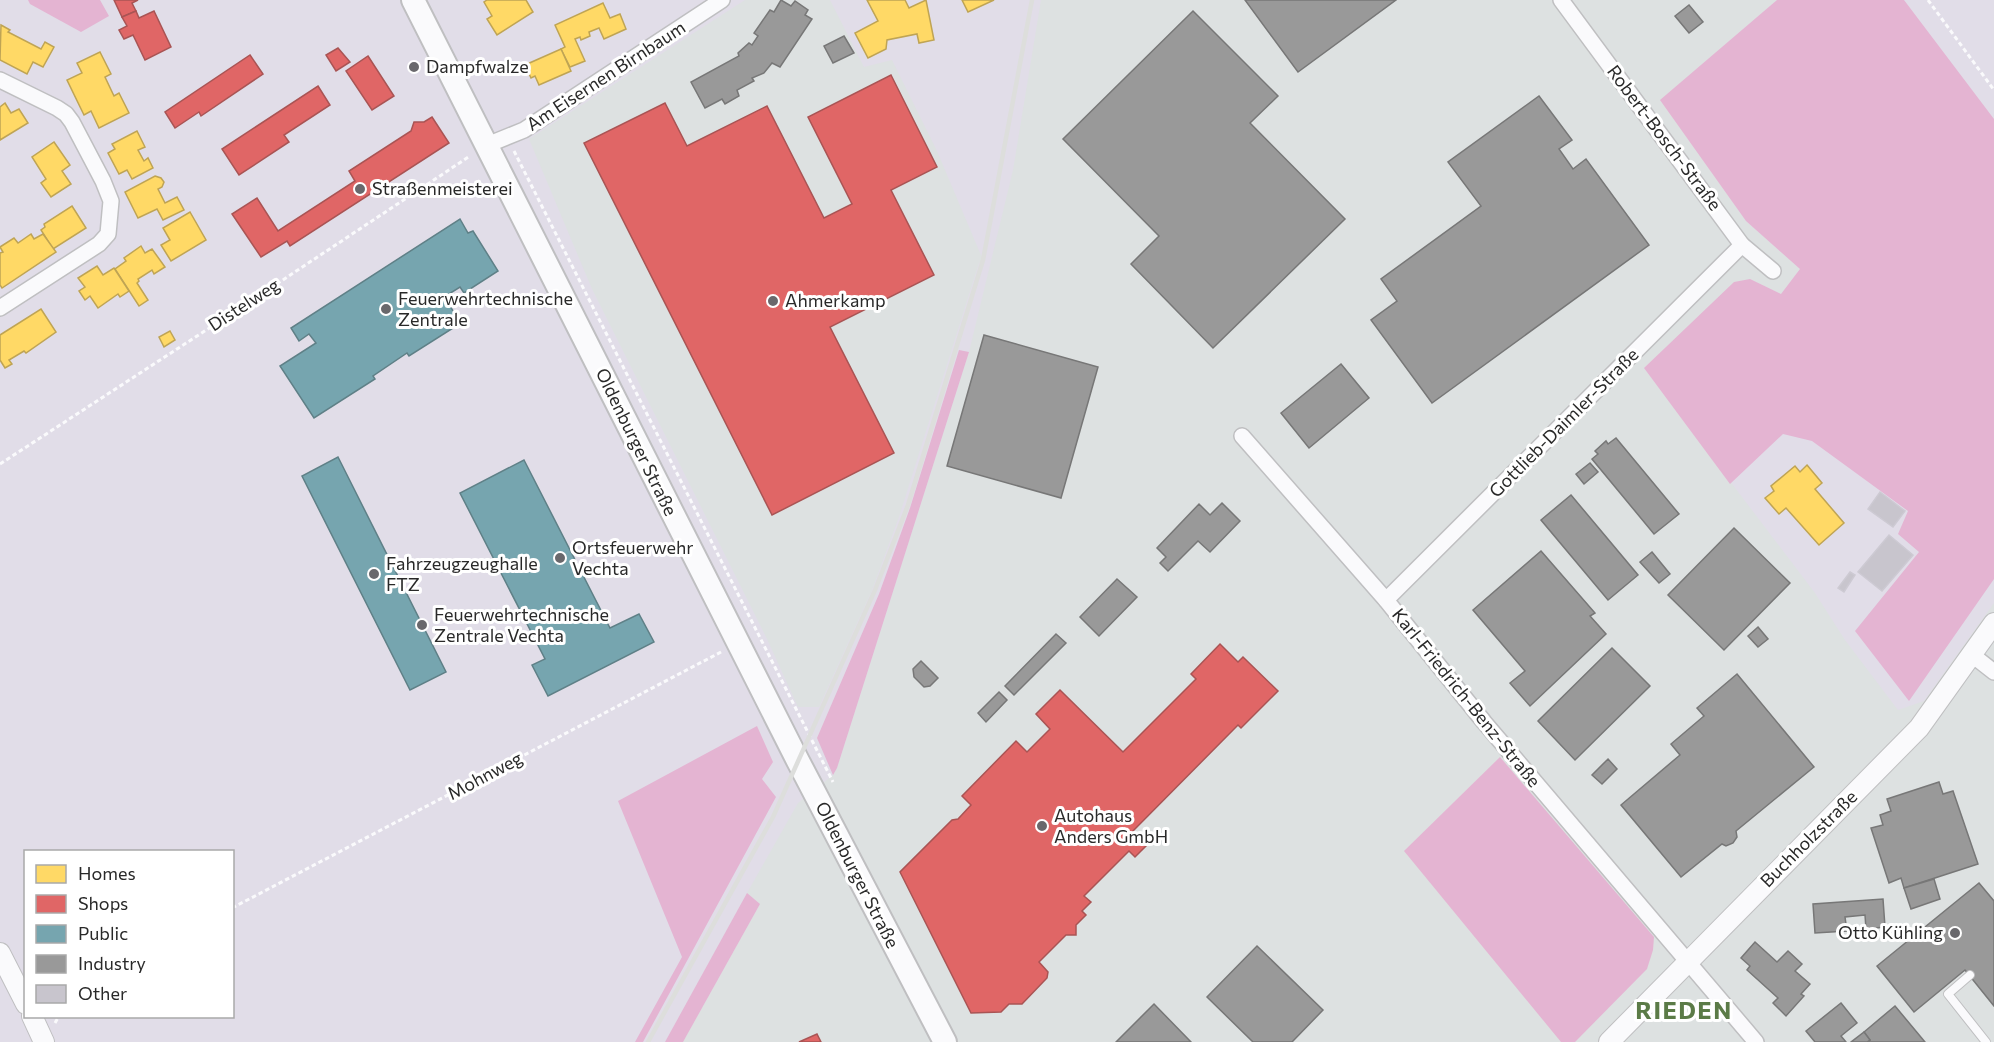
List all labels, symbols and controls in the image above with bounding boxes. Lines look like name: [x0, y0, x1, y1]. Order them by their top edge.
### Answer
street label: Am Eisernen Birnbaum: [522, 16, 689, 135]
place label: Dampfwalze: [426, 55, 529, 77]
marker: Dampfwalze: [407, 60, 421, 74]
street label: Robert-Bosch-Straße: [1603, 60, 1727, 214]
place label: Straßenmeisterei: [372, 177, 513, 199]
marker: Straßenmeisterei: [353, 182, 367, 196]
street label: Distelweg: [204, 273, 283, 335]
place label: Feuerwehrtechnische Zentrale: [398, 287, 573, 330]
place label: Ahmerkamp: [785, 289, 886, 311]
marker: Ahmerkamp: [766, 294, 780, 308]
marker: Feuerwehrtechnische Zentrale: [379, 302, 393, 316]
street label: Gottlieb-Daimler-Straße: [1484, 343, 1642, 501]
street label: Oldenburger Straße: [592, 364, 682, 519]
place label: Ortsfeuerwehr Vechta: [572, 536, 693, 579]
marker: Ortsfeuerwehr Vechta: [553, 551, 567, 565]
place label: Fahrzeugzeughalle FTZ: [386, 552, 538, 595]
marker: Fahrzeugzeughalle FTZ: [367, 567, 381, 581]
place label: Feuerwehrtechnische Zentrale Vechta: [434, 603, 609, 646]
street label: Karl-Friedrich-Benz-Straße: [1388, 603, 1546, 791]
marker: Feuerwehrtechnische Zentrale Vechta: [415, 618, 429, 632]
street label: Mohnweg: [443, 746, 526, 804]
street label: Buchholzstraße: [1755, 785, 1861, 891]
street label: Oldenburger Straße: [811, 798, 904, 952]
place label: Autohaus Anders GmbH: [1054, 804, 1168, 847]
marker: Autohaus Anders GmbH: [1035, 819, 1049, 833]
legend: [24, 850, 234, 1018]
text: Homes: [78, 862, 136, 884]
text: Shops: [78, 892, 128, 914]
place label: Otto Kühling: [1838, 921, 1943, 943]
text: Public: [78, 922, 128, 944]
marker: Otto Kühling: [1948, 926, 1962, 940]
text: Industry: [78, 952, 146, 974]
text: Other: [78, 982, 127, 1004]
district label: RIEDEN: [1635, 995, 1733, 1024]

